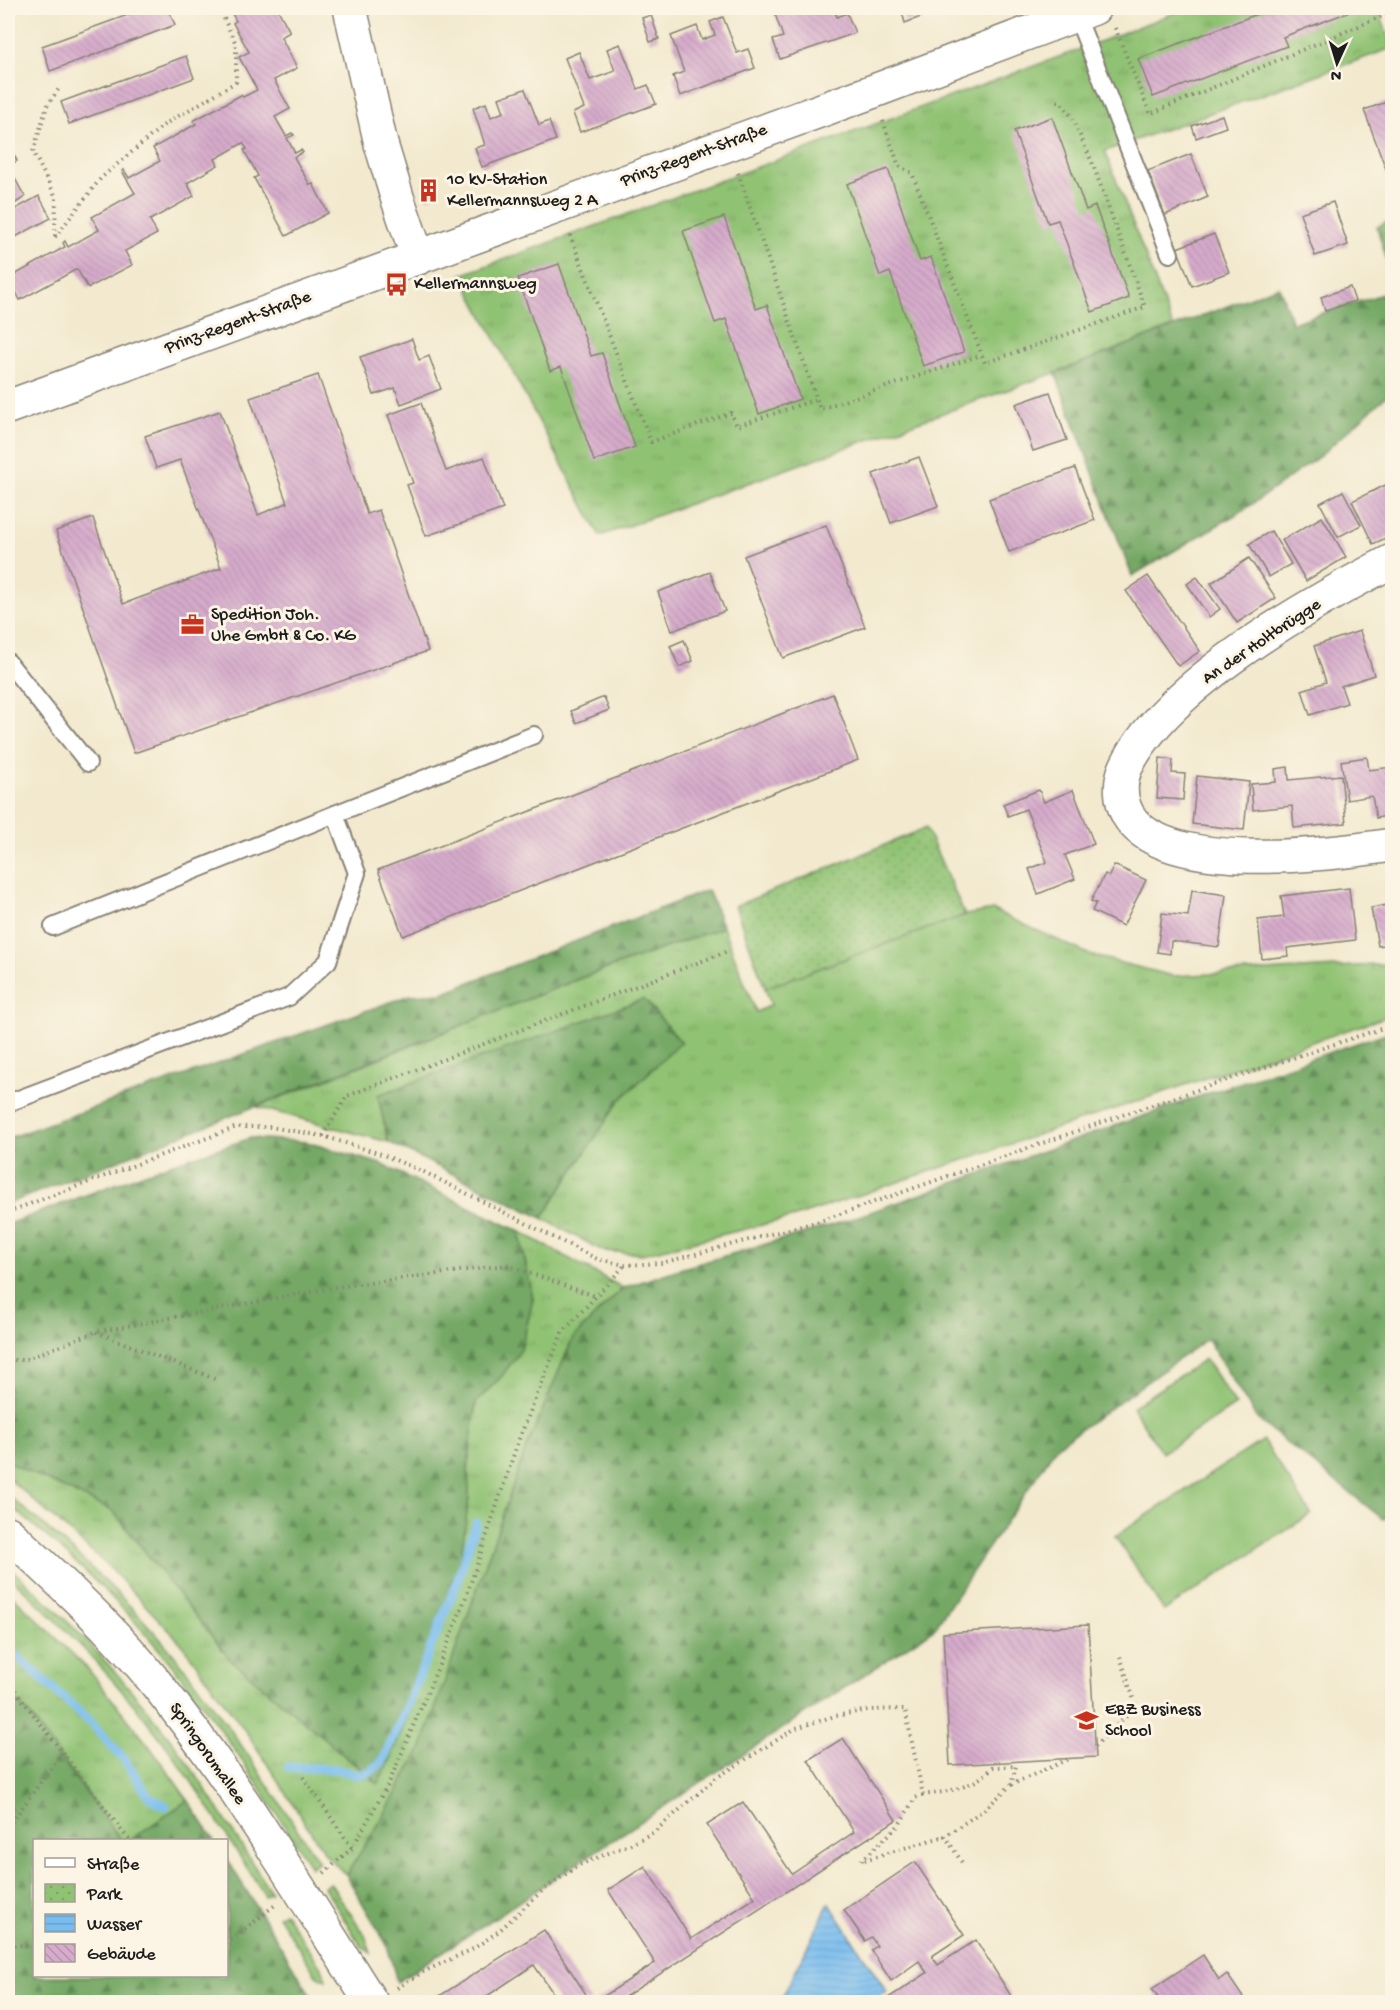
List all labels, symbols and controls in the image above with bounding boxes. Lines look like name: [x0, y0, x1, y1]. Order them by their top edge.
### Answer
north arrow: [1307, 33, 1367, 93]
text: N: [1330, 65, 1342, 84]
street label: Prinz-Regent-Straße: [617, 119, 771, 193]
place label: 10 kV-Station Kellermannsweg 2 A: [446, 170, 599, 212]
building icon: 10 kV-Station Kellermannsweg 2 A: [416, 177, 442, 203]
bus stop icon: Kellermannsweg: [383, 271, 409, 297]
place label: Kellermannsweg: [414, 274, 537, 295]
street label: Prinz-Regent-Straße: [161, 286, 315, 360]
street label: An der Holtbrügge: [1199, 594, 1326, 690]
place label: Spedition Joh. Uhe GmbH & Co. KG: [211, 605, 356, 647]
office icon: Spedition Joh. Uhe GmbH & Co. KG: [180, 612, 206, 638]
street label: Springorumallee: [164, 1699, 250, 1810]
place label: EBZ Business School: [1105, 1700, 1202, 1742]
school or university icon: EBZ Business School: [1074, 1707, 1100, 1733]
legend: [33, 1839, 228, 1977]
text: Straße: [87, 1855, 140, 1876]
text: Park: [86, 1885, 123, 1906]
text: Wasser: [87, 1915, 143, 1936]
text: Gebäude: [87, 1945, 156, 1966]

